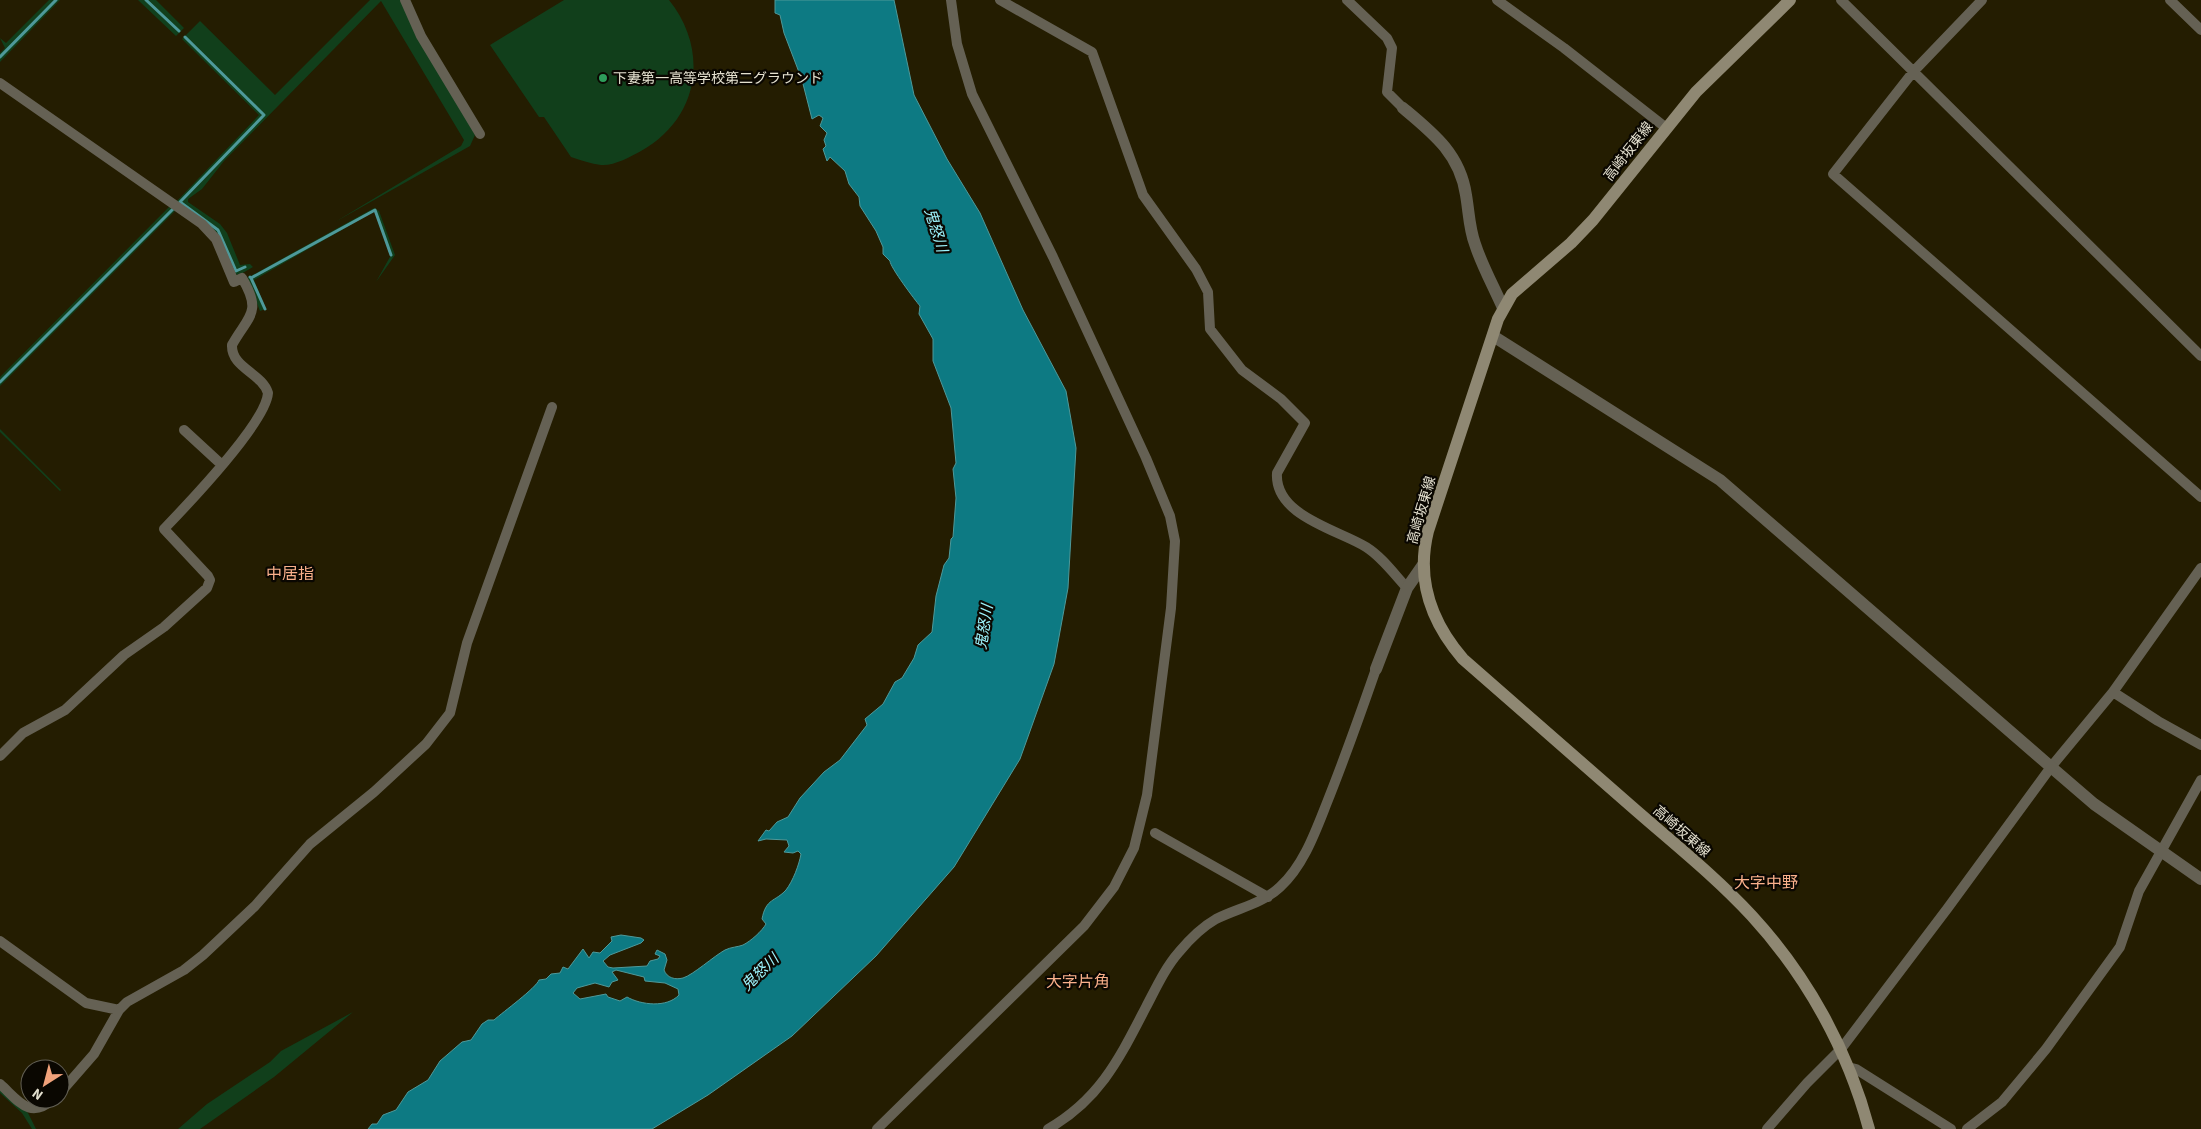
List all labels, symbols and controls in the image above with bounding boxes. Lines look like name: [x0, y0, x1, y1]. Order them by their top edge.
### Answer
place label: 下妻第一高等学校第二グラウンド: [613, 69, 823, 89]
marker: 下妻第一高等学校第二グラウンド: [597, 72, 609, 84]
street label: 高崎坂東線: [1599, 118, 1658, 185]
water label: 鬼怒川: [919, 206, 953, 257]
street label: 高崎坂東線: [1403, 474, 1441, 547]
district label: 中居指: [266, 563, 314, 585]
water label: 鬼怒川: [971, 601, 999, 651]
street label: 高崎坂東線: [1648, 801, 1714, 862]
district label: 大字中野: [1734, 872, 1798, 894]
water label: 鬼怒川: [737, 948, 785, 996]
district label: 大字片角: [1046, 971, 1110, 993]
north arrow: [20, 1059, 70, 1109]
text: N: [28, 1083, 48, 1105]

